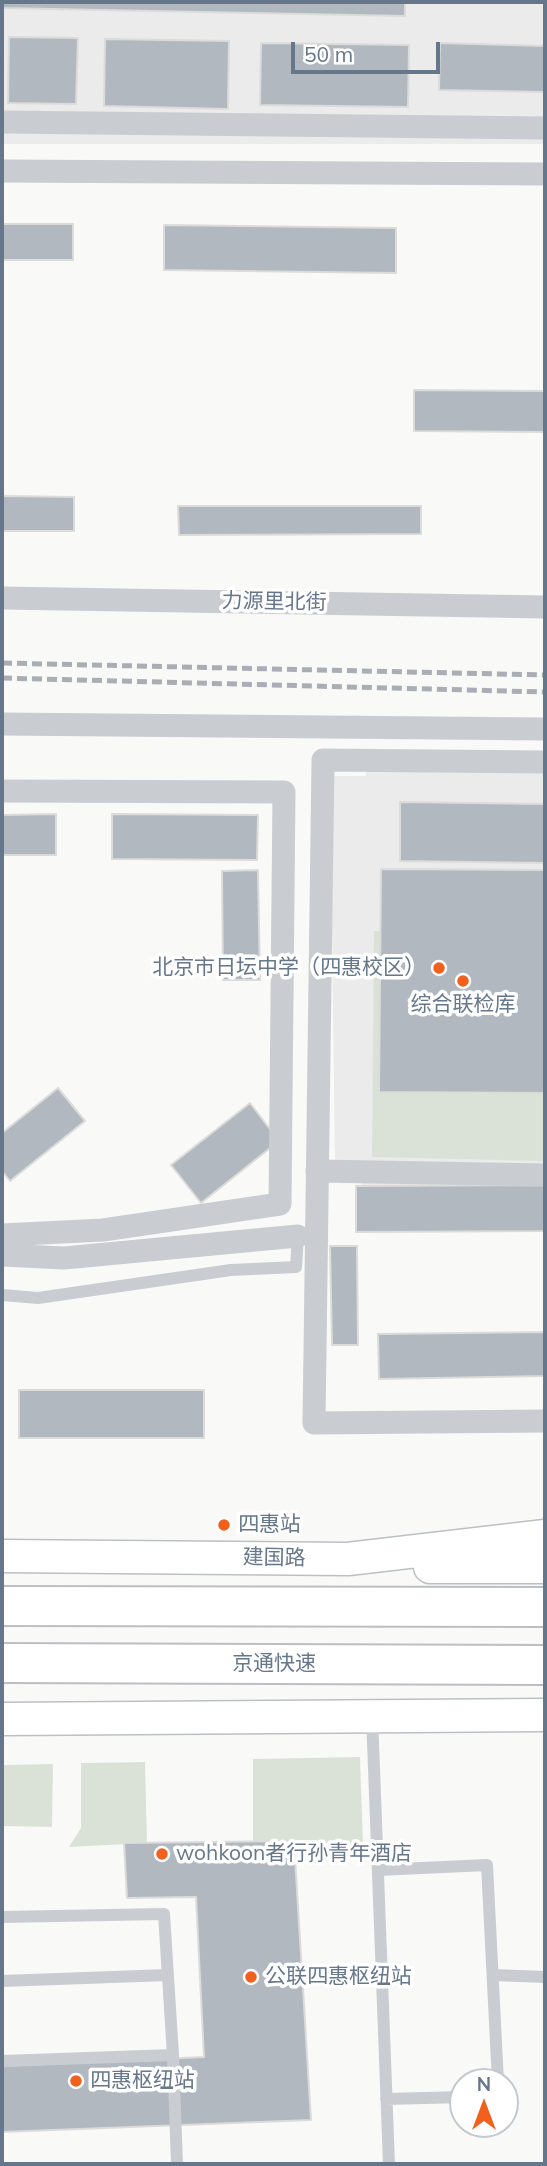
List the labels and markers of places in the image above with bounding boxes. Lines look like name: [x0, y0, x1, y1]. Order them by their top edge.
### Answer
place label: 北京市日坛中学（四惠校区）: [152, 955, 425, 981]
marker: 北京市日坛中学（四惠校区）: [431, 960, 447, 976]
marker: 综合联检库: [455, 973, 471, 989]
place label: 综合联检库: [411, 992, 515, 1018]
place label: 四惠站: [238, 1512, 301, 1538]
marker: 四惠站: [216, 1517, 232, 1533]
place label: wohkoon者行孙青年酒店: [176, 1841, 412, 1867]
marker: wohkoon者行孙青年酒店: [154, 1846, 170, 1862]
place label: 公联四惠枢纽站: [265, 1964, 412, 1990]
marker: 公联四惠枢纽站: [243, 1969, 259, 1985]
place label: 四惠枢纽站: [90, 2068, 195, 2094]
marker: 四惠枢纽站: [68, 2073, 84, 2089]

